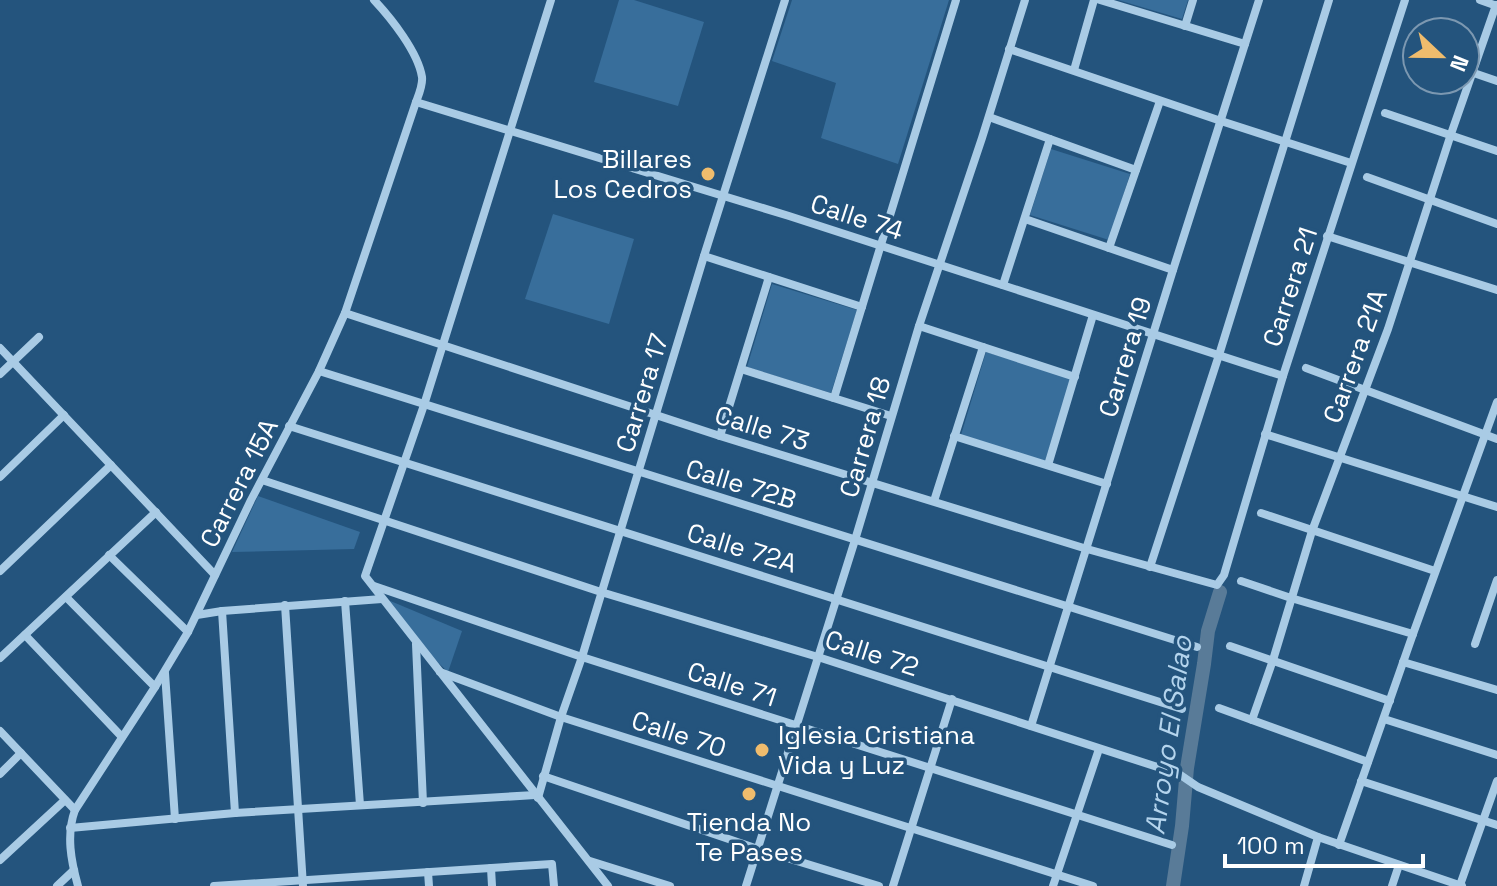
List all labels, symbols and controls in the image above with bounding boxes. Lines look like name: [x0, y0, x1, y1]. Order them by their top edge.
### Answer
north arrow: [1401, 16, 1481, 96]
text: N: [1444, 51, 1475, 76]
place label: Billares Los Cedros: [554, 142, 692, 206]
marker: Billares Los Cedros: [699, 165, 717, 183]
street label: Calle 74: [806, 186, 908, 248]
street label: Carrera 21: [1255, 223, 1325, 351]
street label: Carrera 21A: [1315, 284, 1395, 428]
street label: Carrera 19: [1091, 293, 1159, 421]
street label: Carrera 17: [608, 329, 676, 457]
street label: Carrera 18: [832, 373, 898, 501]
street label: Calle 73: [711, 398, 813, 458]
street label: Carrera 15A: [192, 413, 286, 553]
street label: Calle 72B: [682, 451, 800, 517]
street label: Calle 72A: [683, 515, 801, 581]
street label: Calle 72: [821, 622, 923, 684]
water label: Arroyo El Salao: [1136, 633, 1200, 837]
street label: Calle 71: [683, 654, 781, 714]
street label: Calle 70: [627, 703, 731, 765]
place label: Iglesia Cristiana Vida y Luz: [778, 718, 975, 782]
marker: Iglesia Cristiana Vida y Luz: [753, 741, 771, 759]
marker: Tienda No Te Pases: [740, 785, 758, 803]
place label: Tienda No Te Pases: [687, 805, 811, 869]
scale bar: [1225, 818, 1423, 868]
text: 100 m: [1237, 830, 1305, 861]

